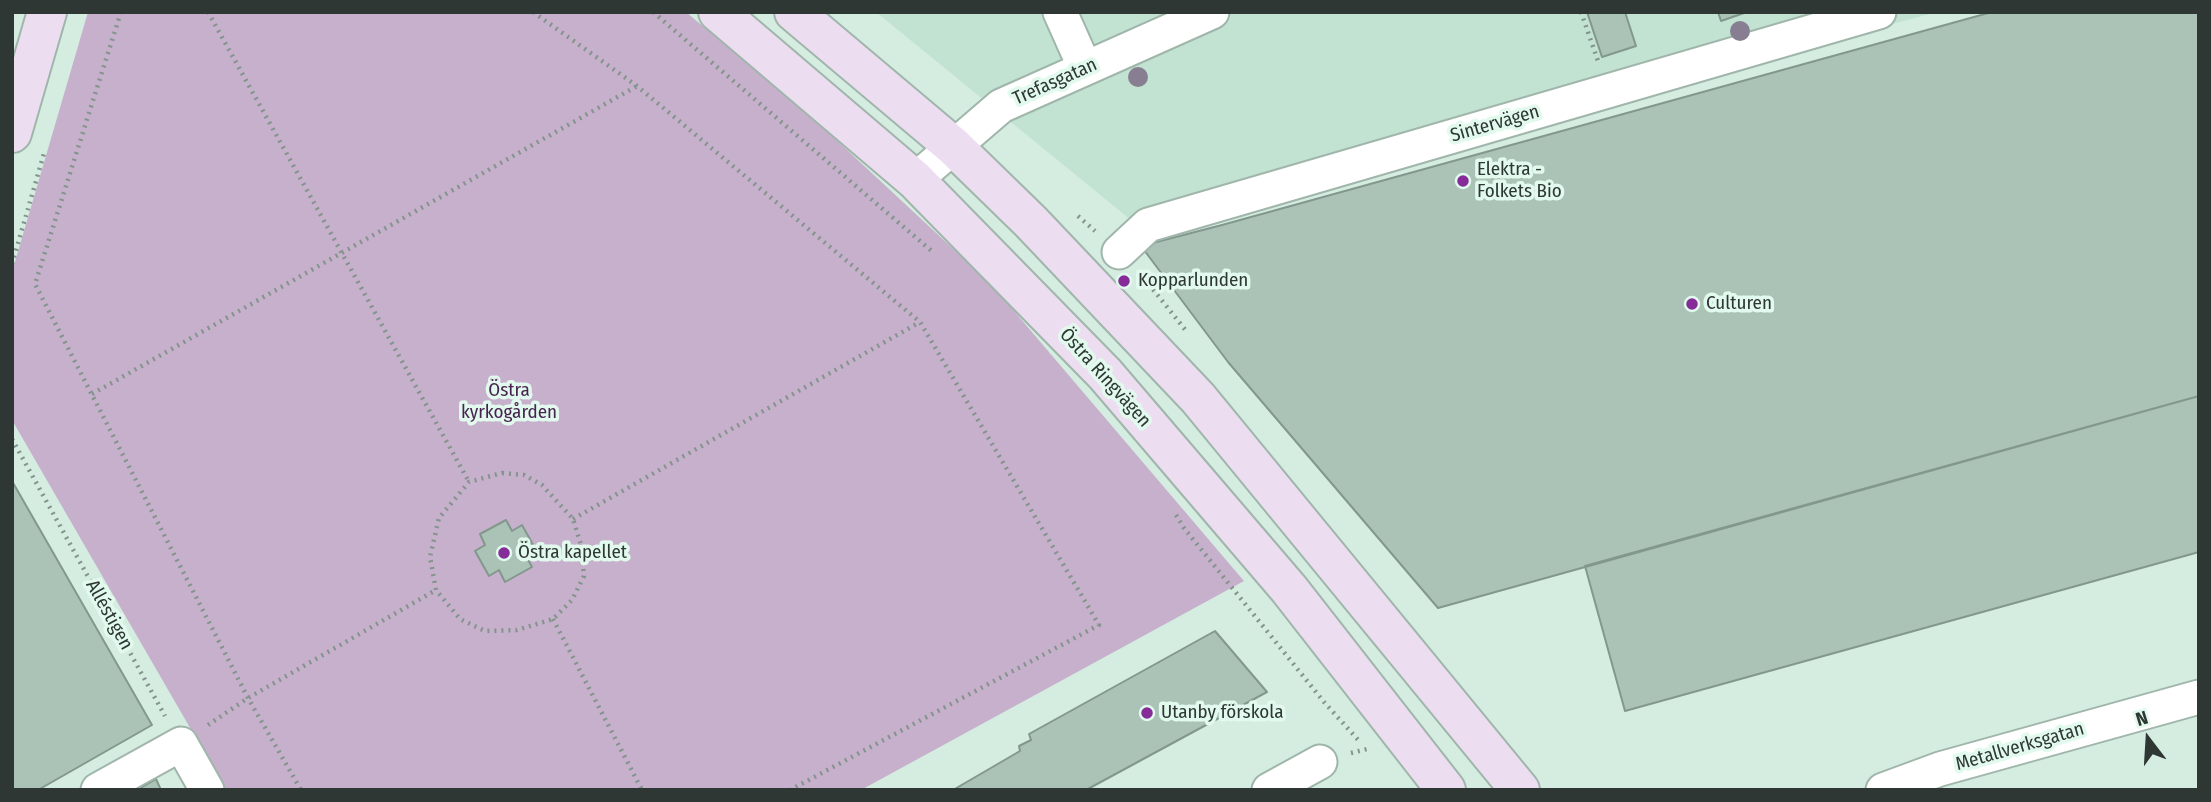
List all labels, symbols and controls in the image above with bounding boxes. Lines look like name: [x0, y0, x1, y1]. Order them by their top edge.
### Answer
street label: Trefasgatan: [1009, 53, 1101, 111]
street label: Sintervägen: [1448, 100, 1542, 148]
place label: Elektra - Folkets Bio: [1477, 159, 1562, 203]
marker: Elektra - Folkets Bio: [1455, 173, 1471, 189]
place label: Kopparlunden: [1138, 270, 1248, 292]
marker: Kopparlunden: [1116, 273, 1132, 289]
place label: Culturen: [1706, 293, 1772, 315]
marker: Culturen: [1684, 296, 1700, 312]
street label: Östra Ringvägen: [1055, 324, 1155, 432]
park label: Östra kyrkogården: [461, 380, 557, 424]
place label: Östra kapellet: [518, 542, 627, 564]
marker: Östra kapellet: [496, 545, 512, 561]
street label: Alléstigen: [80, 576, 138, 654]
place label: Utanby förskola: [1161, 702, 1284, 724]
north arrow: [2113, 704, 2183, 774]
marker: Utanby förskola: [1139, 705, 1155, 721]
text: N: [2133, 706, 2151, 731]
street label: Metallverksgatan: [1953, 718, 2087, 776]

